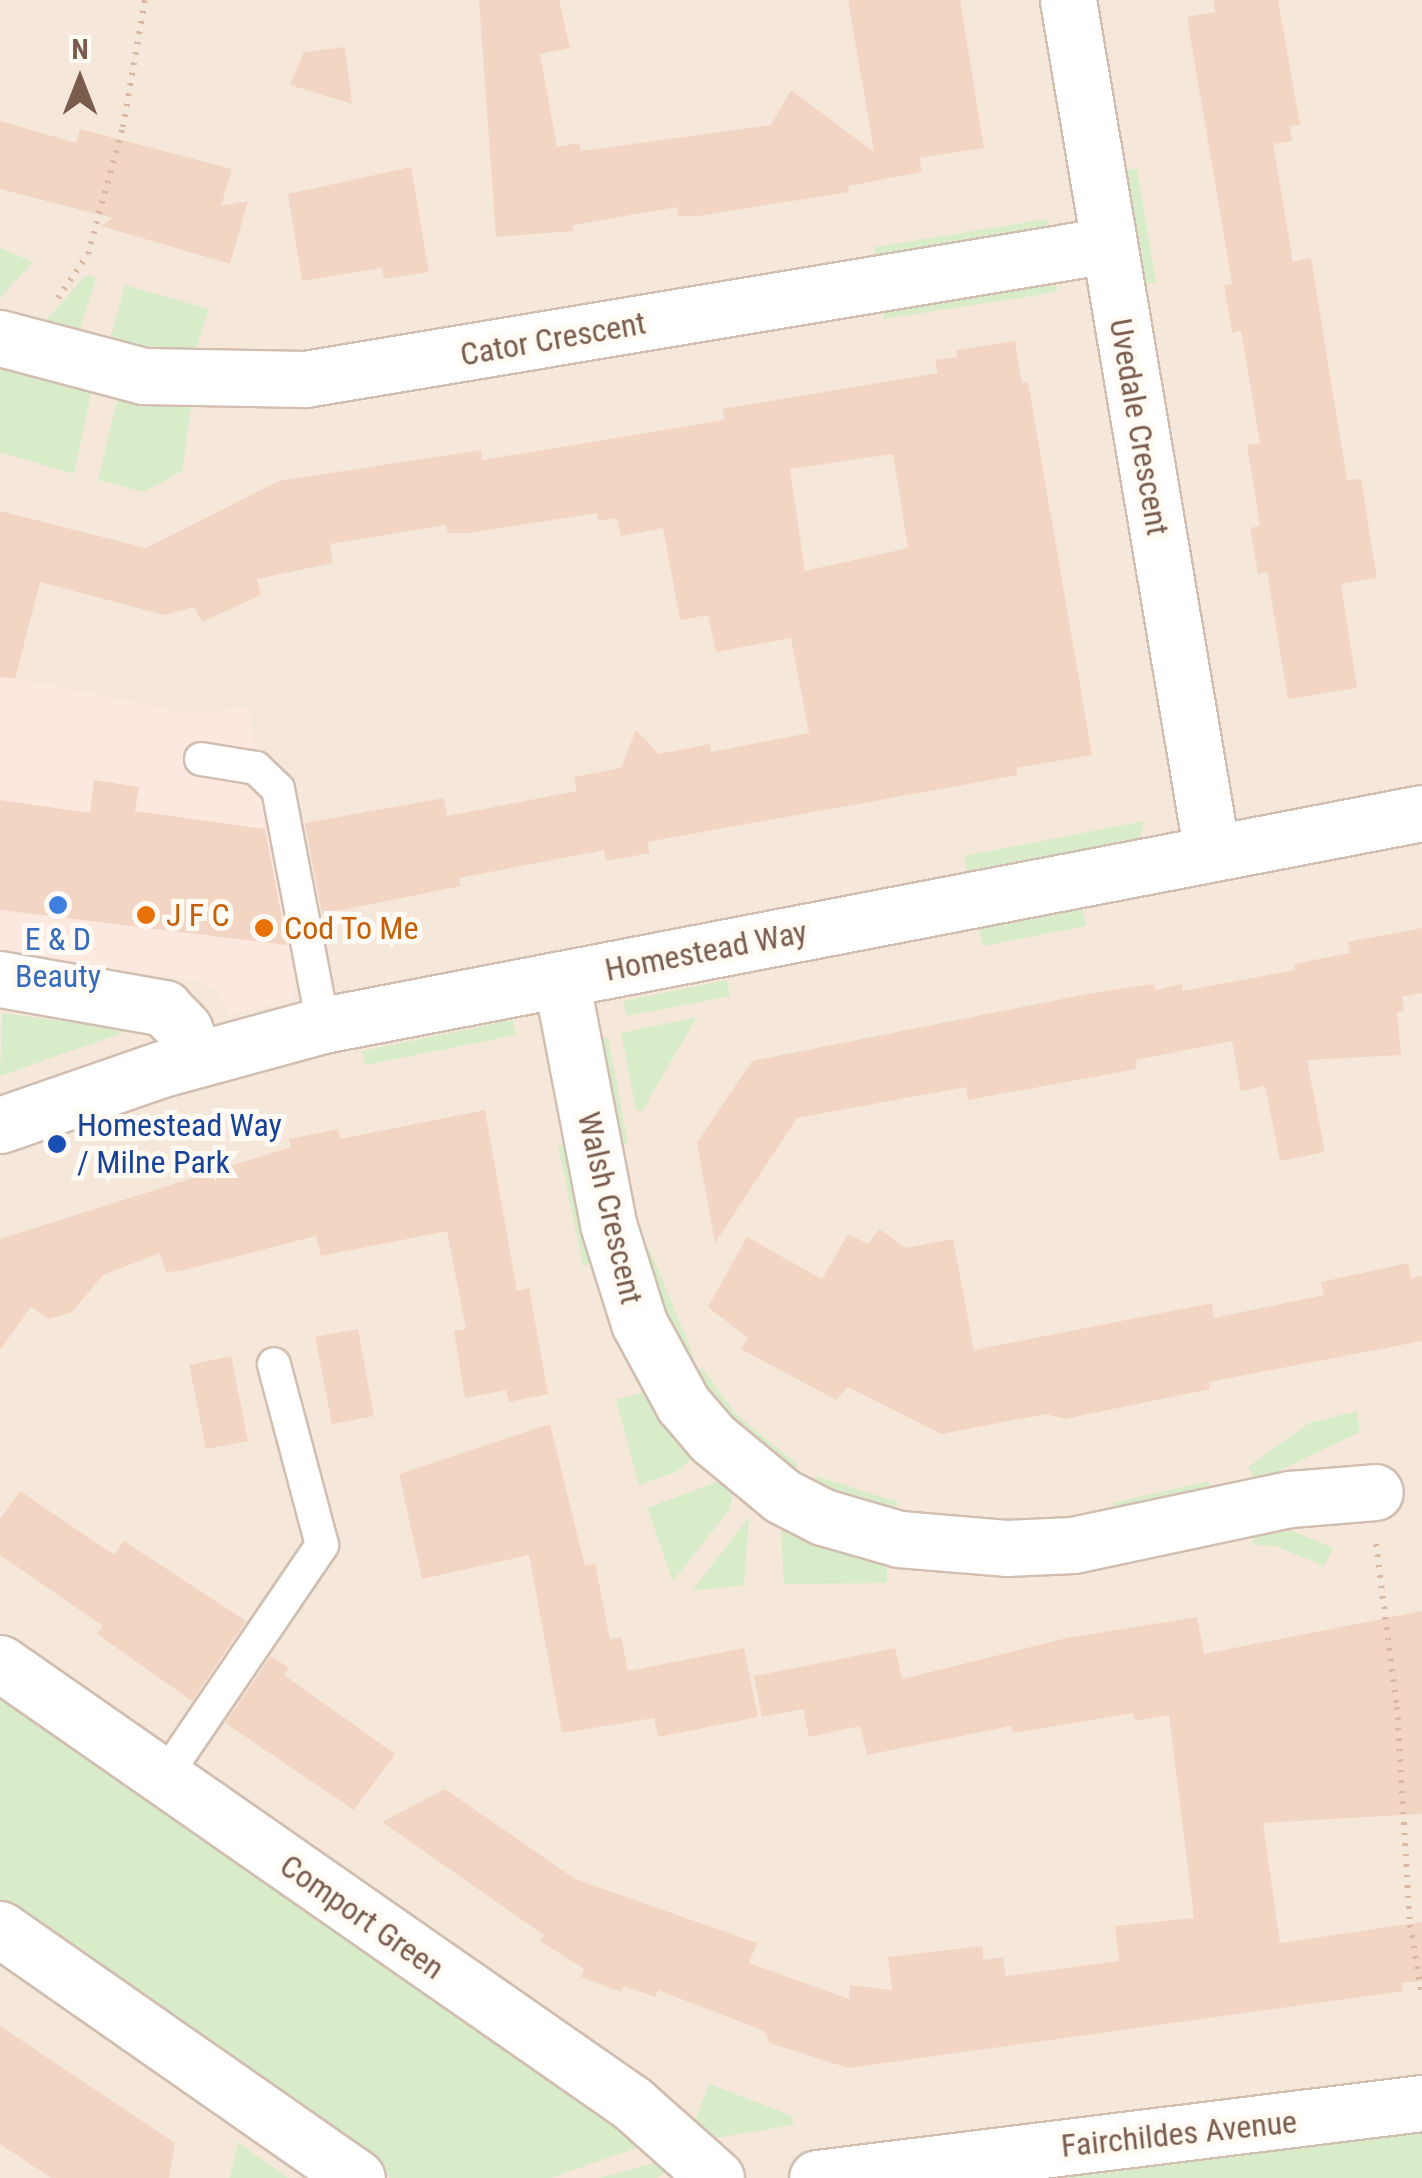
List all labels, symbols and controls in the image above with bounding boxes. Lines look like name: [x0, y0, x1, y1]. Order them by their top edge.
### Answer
north arrow: [30, 30, 130, 130]
text: N: [71, 33, 89, 66]
street label: Cator Crescent: [457, 304, 649, 374]
street label: Uvedale Crescent: [1101, 316, 1177, 538]
marker: E & D Beauty: [47, 894, 69, 916]
place label: J F C: [166, 896, 230, 934]
marker: J F C: [135, 904, 157, 926]
place label: Cod To Me: [284, 909, 419, 947]
street label: Homestead Way: [602, 913, 810, 989]
marker: Cod To Me: [253, 917, 275, 939]
place label: E & D Beauty: [15, 921, 101, 996]
place label: Homestead Way / Milne Park: [77, 1107, 282, 1182]
street label: Walsh Crescent: [569, 1108, 651, 1308]
marker: Homestead Way / Milne Park: [46, 1133, 68, 1155]
street label: Comport Green: [273, 1846, 451, 1988]
street label: Fairchildes Avenue: [1059, 2103, 1299, 2165]

